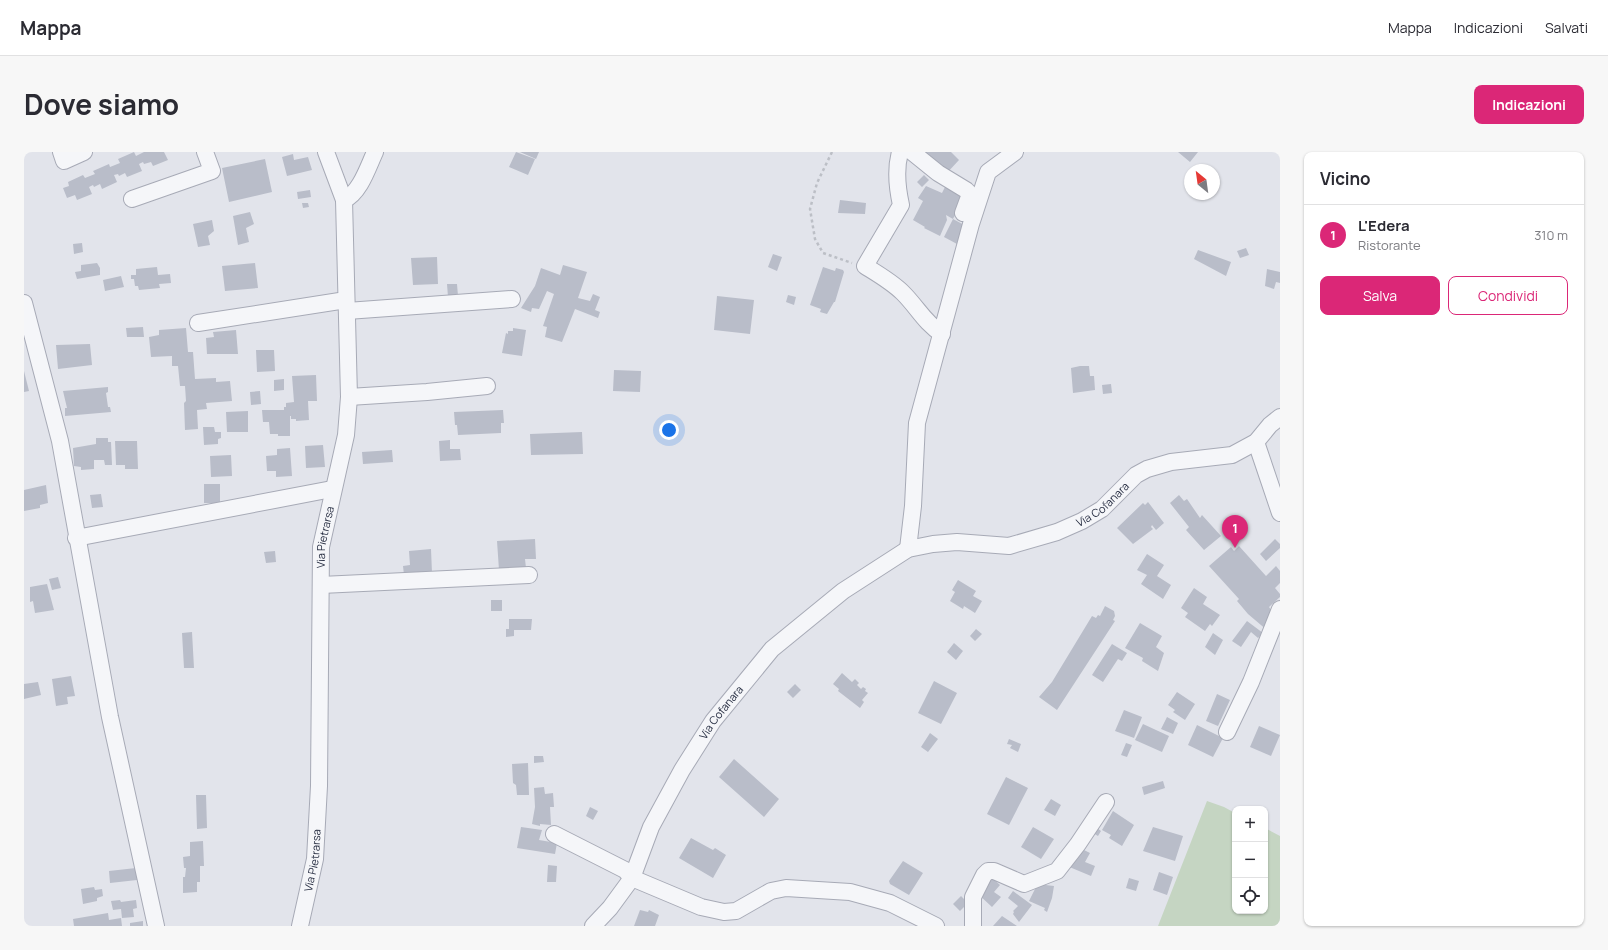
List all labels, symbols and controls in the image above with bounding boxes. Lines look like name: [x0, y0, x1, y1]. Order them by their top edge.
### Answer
text: Mappa: [20, 15, 82, 41]
text: Mappa: [1388, 18, 1432, 37]
text: Indicazioni: [1454, 18, 1523, 37]
text: Salvati: [1545, 18, 1588, 37]
text: Dove siamo: [24, 85, 179, 123]
button: Indicazioni: [1474, 85, 1584, 124]
north arrow: [1184, 164, 1220, 200]
text: Vicino: [1320, 167, 1371, 190]
text: L'Edera: [1358, 215, 1410, 236]
text: 1: [1330, 226, 1336, 244]
text: 310 m: [1534, 226, 1568, 244]
text: Ristorante: [1358, 236, 1421, 254]
button: Salva: [1320, 276, 1440, 315]
button: Condividi: [1448, 276, 1568, 315]
your location: [659, 420, 679, 440]
street label: Via Cofanara: [1074, 478, 1132, 530]
street label: Via Pietrarsa: [313, 505, 337, 568]
pin: 1: [1222, 515, 1248, 548]
street label: Via Cofanara: [695, 682, 746, 742]
map controls: [1232, 806, 1268, 914]
button: +: [1232, 806, 1268, 842]
street label: Via Pietrarsa: [300, 829, 324, 893]
button: −: [1232, 842, 1268, 878]
button: locate: [1232, 878, 1268, 914]

